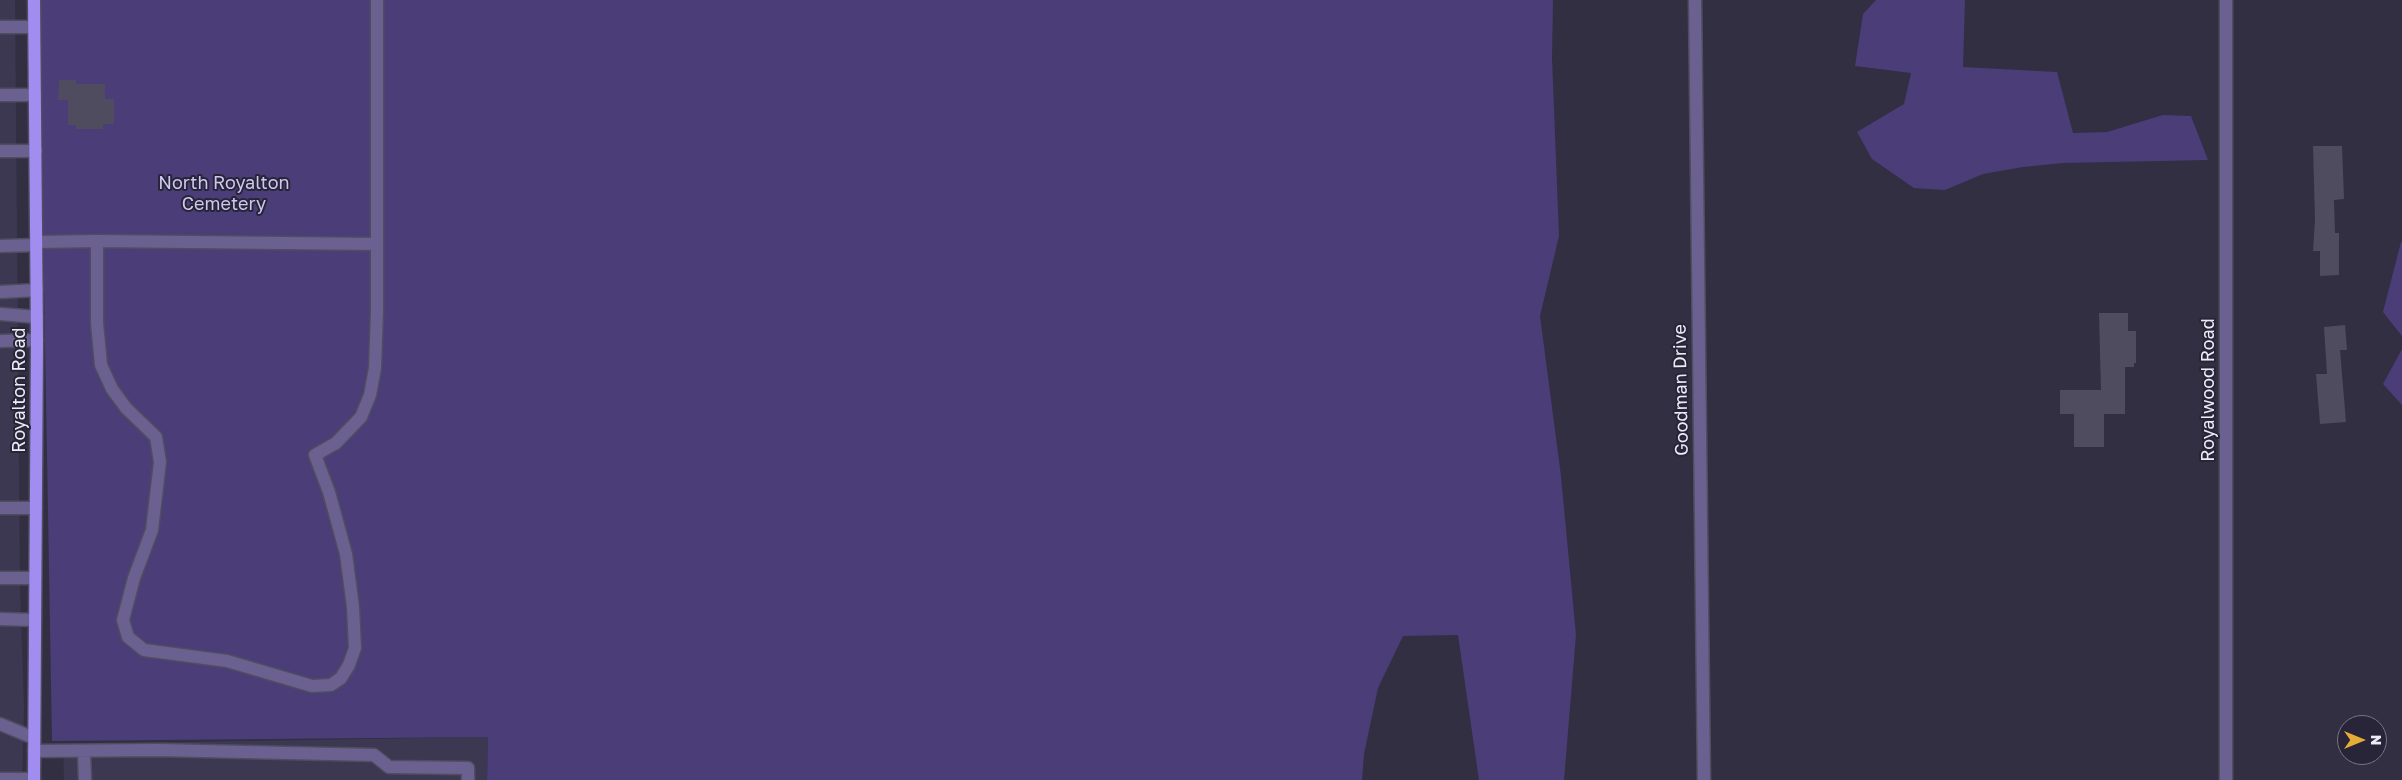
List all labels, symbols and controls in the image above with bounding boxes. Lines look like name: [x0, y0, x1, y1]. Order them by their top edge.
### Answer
park label: North Royalton Cemetery: [158, 172, 290, 214]
street label: Royalwood Road: [2197, 318, 2219, 462]
street label: Goodman Drive: [1669, 324, 1693, 456]
street label: Royalton Road: [8, 327, 30, 453]
north arrow: [2337, 715, 2387, 765]
text: N: [2368, 735, 2385, 745]

